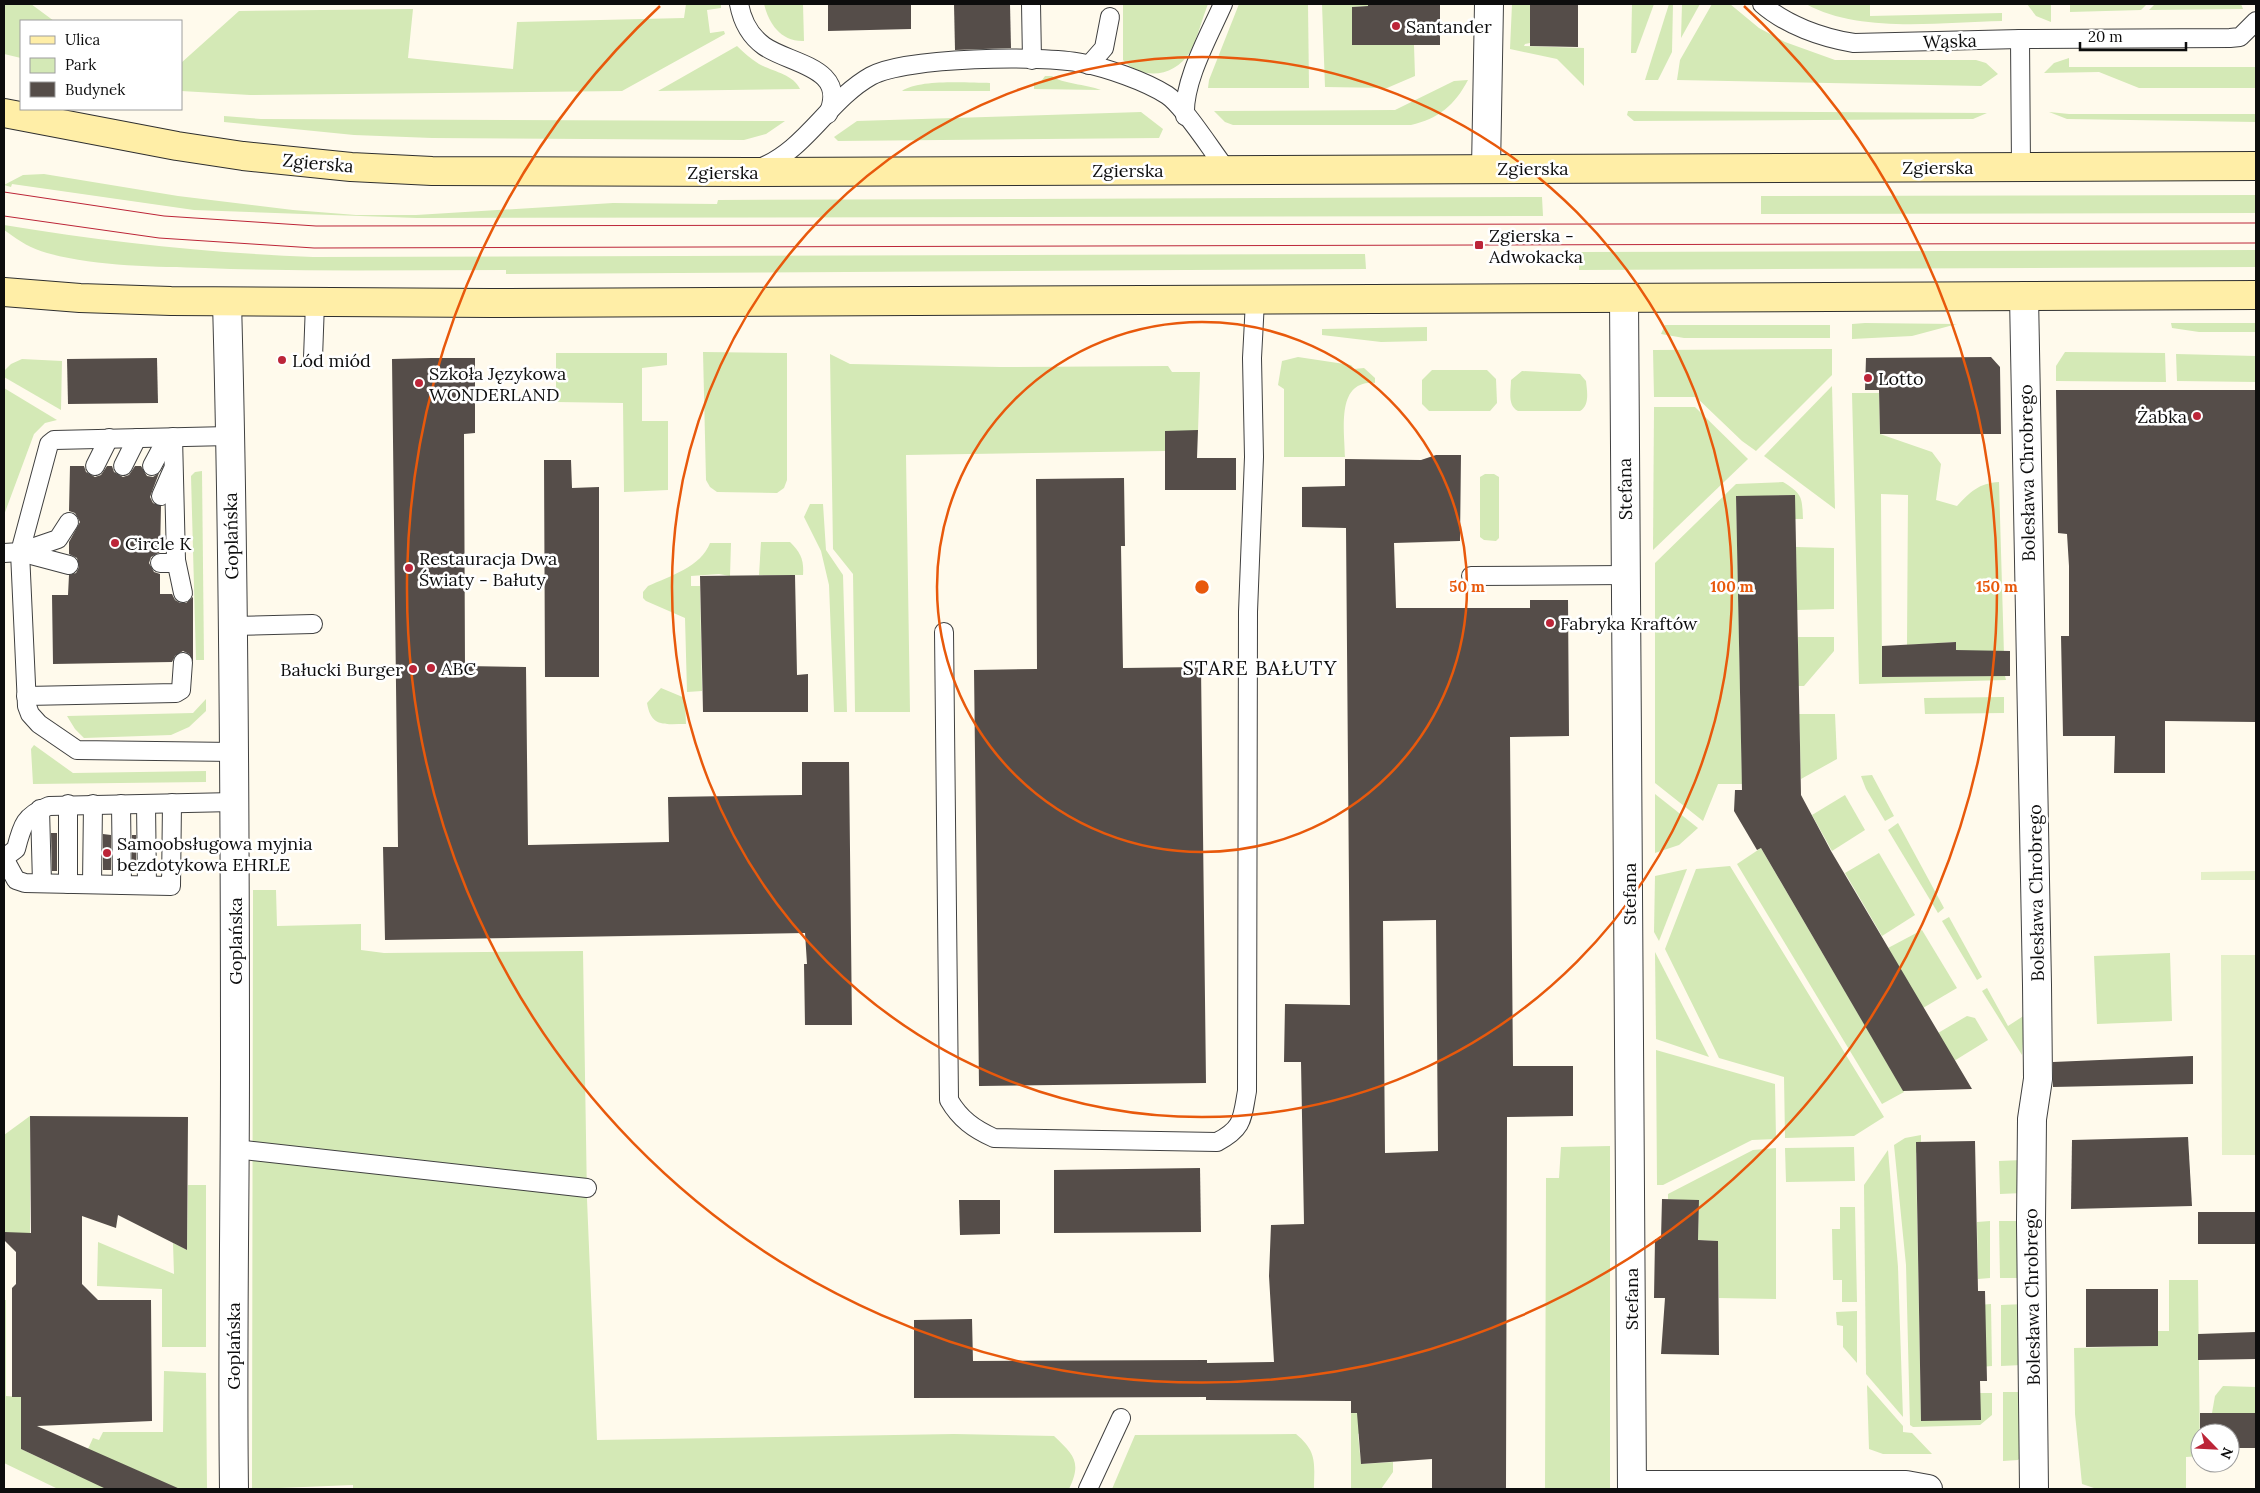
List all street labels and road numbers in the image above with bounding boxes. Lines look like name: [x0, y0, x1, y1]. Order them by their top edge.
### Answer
street label: Wąska: [1923, 29, 1977, 53]
street label: Zgierska: [282, 148, 354, 178]
street label: Zgierska: [1902, 156, 1974, 179]
street label: Zgierska: [1497, 157, 1569, 180]
street label: Zgierska: [1092, 159, 1164, 182]
street label: Zgierska: [687, 161, 759, 184]
street label: Bolesława Chrobrego: [2014, 384, 2040, 562]
street label: Stefana: [1613, 458, 1637, 520]
street label: Goplańska: [219, 492, 243, 580]
street label: Bolesława Chrobrego: [2023, 804, 2049, 982]
street label: Stefana: [1618, 863, 1641, 925]
street label: Goplańska: [224, 897, 247, 985]
street label: Bolesława Chrobrego: [2019, 1208, 2045, 1386]
street label: Stefana: [1620, 1268, 1643, 1330]
street label: Goplańska: [222, 1302, 245, 1390]

